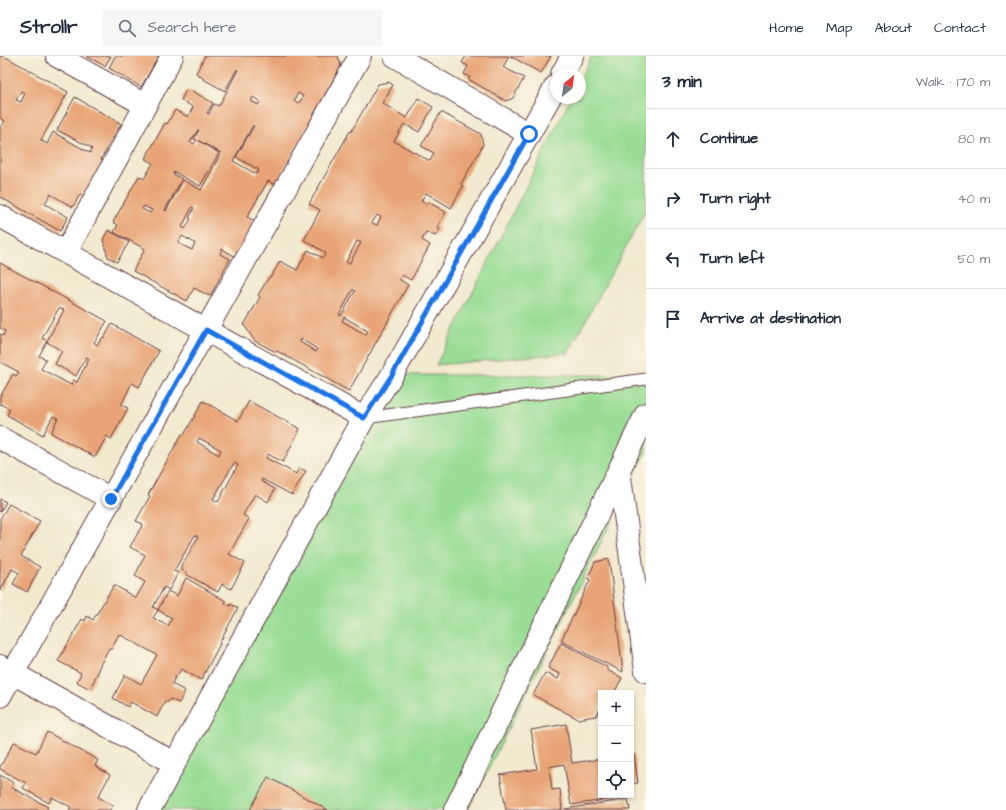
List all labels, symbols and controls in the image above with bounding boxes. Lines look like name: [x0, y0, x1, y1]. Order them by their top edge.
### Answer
search box: [102, 10, 382, 46]
text: Strollr: [20, 14, 78, 41]
icon: search: [116, 17, 138, 39]
text: Search here: [148, 17, 236, 38]
text: Home: [769, 18, 804, 38]
text: Map: [826, 18, 852, 38]
text: About: [874, 18, 912, 38]
text: Contact: [934, 18, 986, 38]
north arrow: [550, 68, 586, 104]
text: 3 min: [662, 70, 702, 94]
text: Walk · 170 m: [916, 73, 990, 91]
route start: [520, 125, 538, 143]
icon: ahead: [662, 128, 684, 150]
text: Continue: [700, 128, 758, 149]
text: 80 m: [958, 130, 990, 148]
icon: right: [662, 188, 684, 210]
text: Turn right: [700, 188, 771, 209]
text: 40 m: [958, 190, 990, 208]
icon: left: [662, 248, 684, 270]
text: Turn left: [700, 248, 764, 269]
text: 50 m: [957, 250, 990, 268]
icon: arrive: [662, 308, 684, 330]
text: Arrive at destination: [700, 308, 841, 329]
route end: [102, 490, 120, 508]
map controls: [598, 690, 634, 798]
button: +: [598, 690, 634, 726]
button: −: [598, 726, 634, 762]
button: locate: [598, 762, 634, 798]

